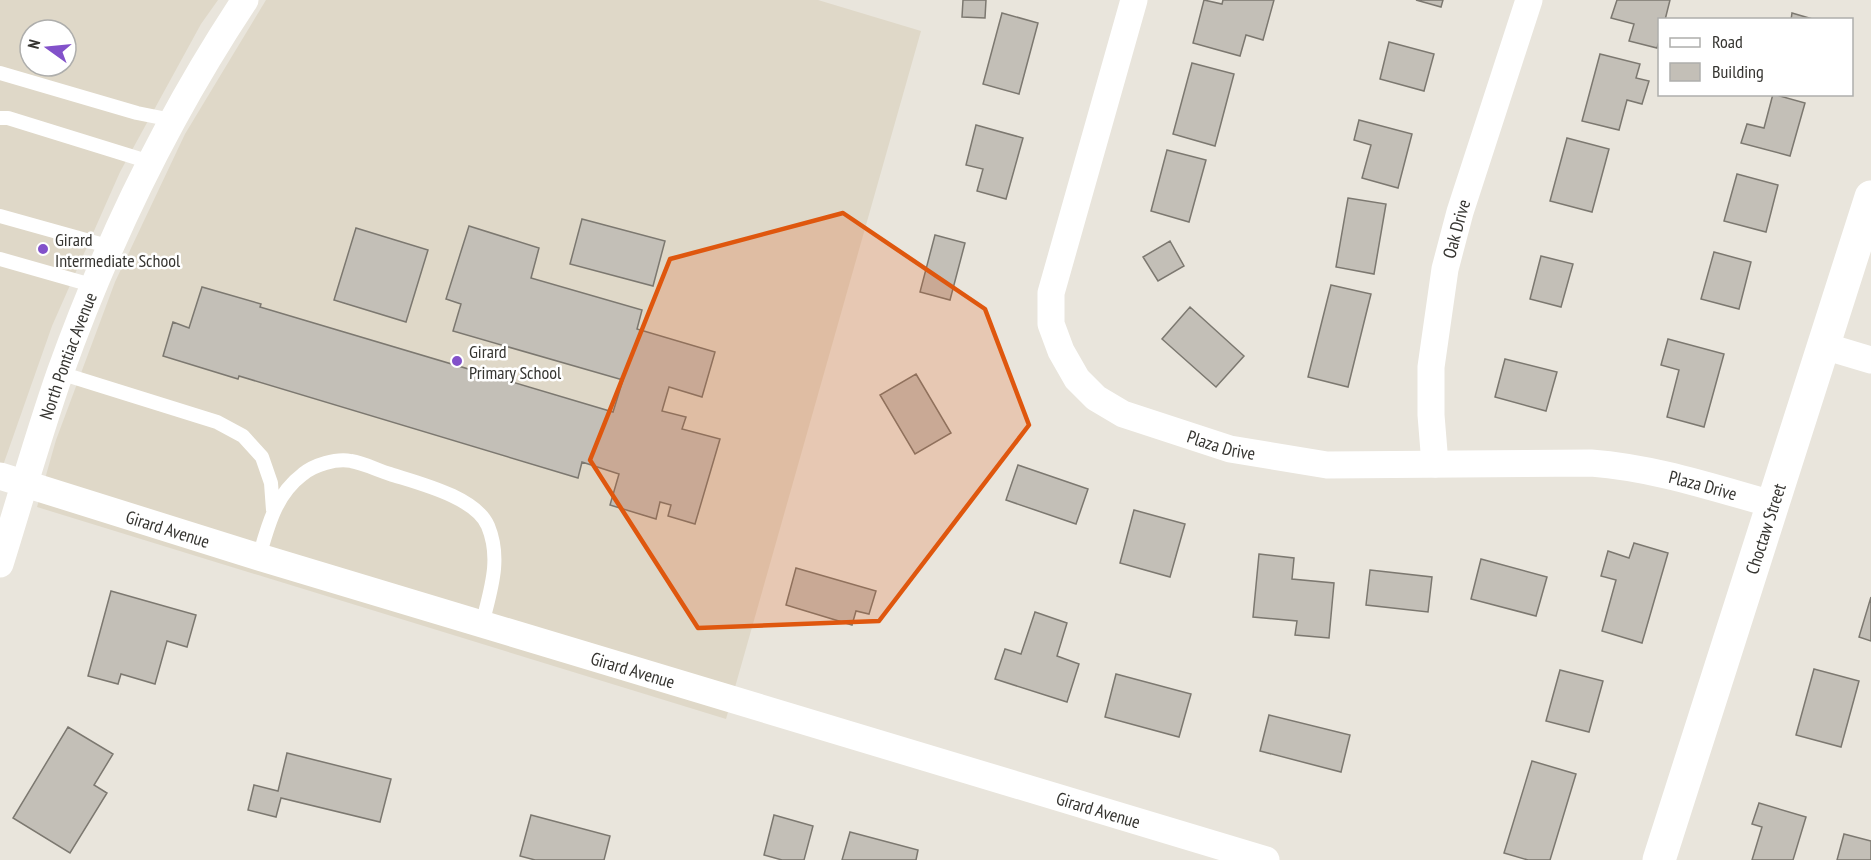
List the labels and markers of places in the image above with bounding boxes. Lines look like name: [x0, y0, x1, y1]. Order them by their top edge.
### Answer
place label: Girard Intermediate School: [55, 228, 181, 272]
marker: Girard Intermediate School: [36, 242, 50, 256]
place label: Girard Primary School: [469, 340, 562, 384]
marker: Girard Primary School: [450, 354, 464, 368]

